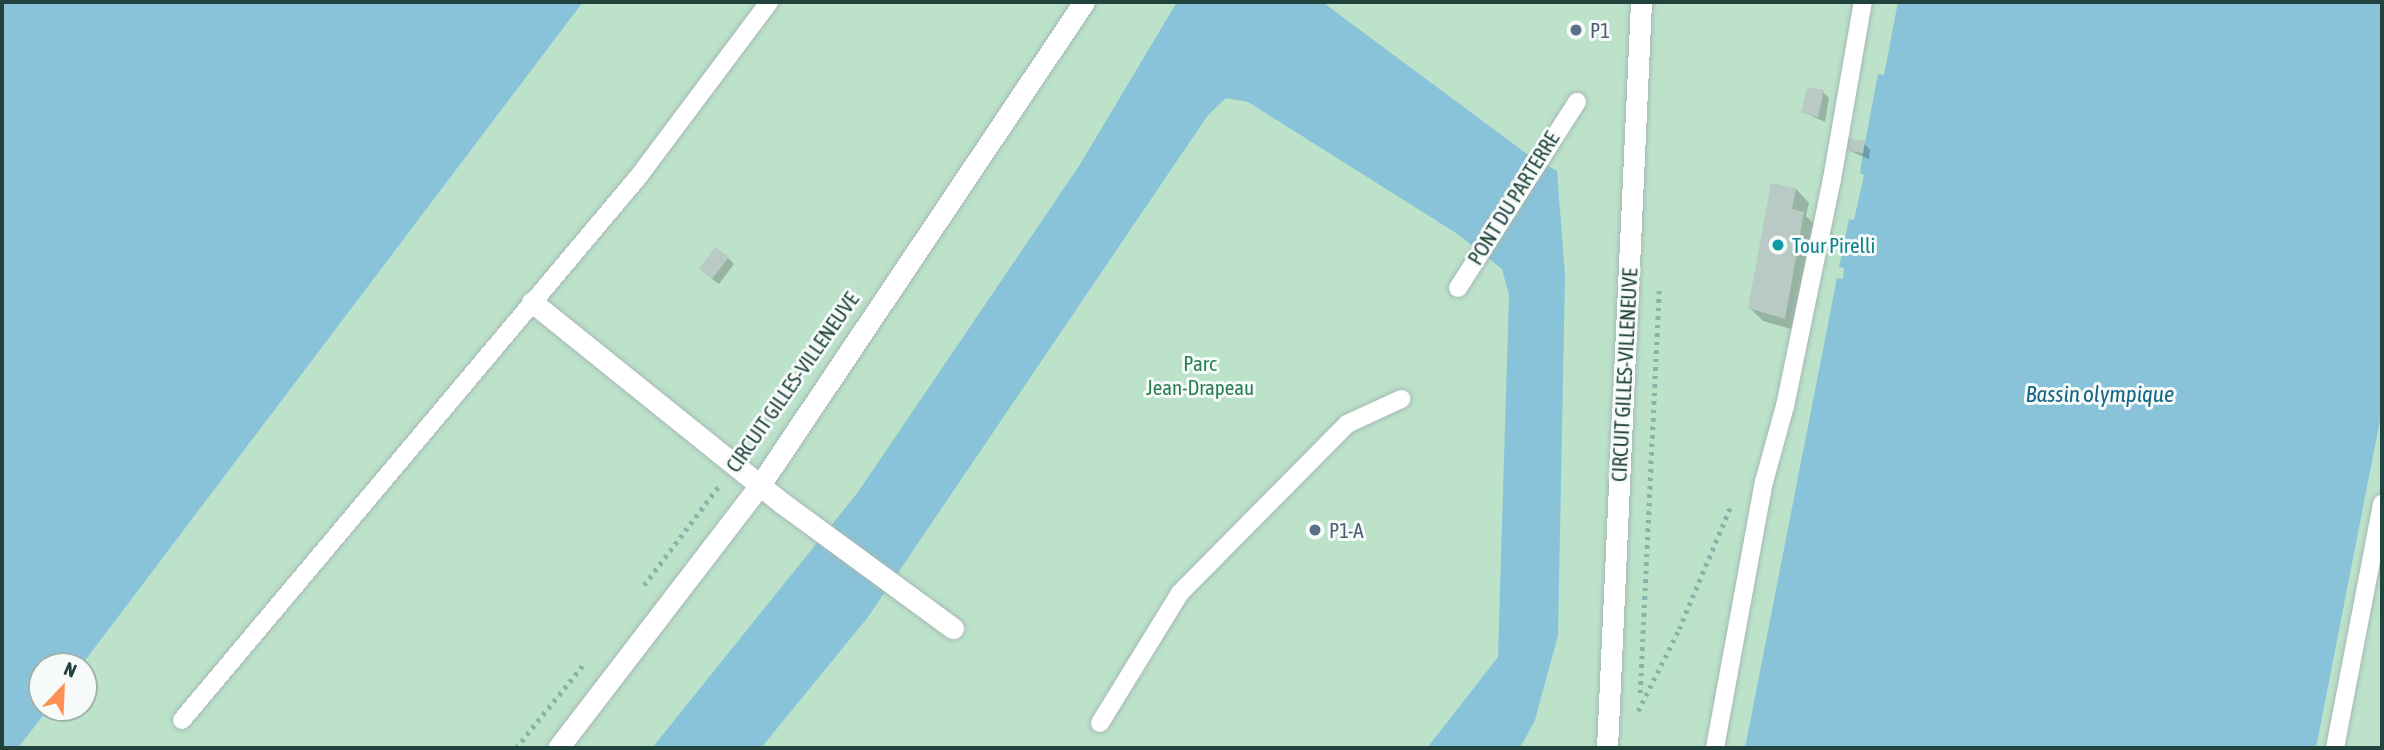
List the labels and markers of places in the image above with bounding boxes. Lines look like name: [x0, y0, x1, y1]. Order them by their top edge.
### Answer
place label: P1: [1590, 17, 1610, 43]
marker: P1: [1568, 22, 1584, 38]
place label: Tour Pirelli: [1792, 232, 1875, 258]
marker: Tour Pirelli: [1770, 237, 1786, 253]
place label: P1-A: [1329, 517, 1364, 543]
marker: P1-A: [1307, 522, 1323, 538]

